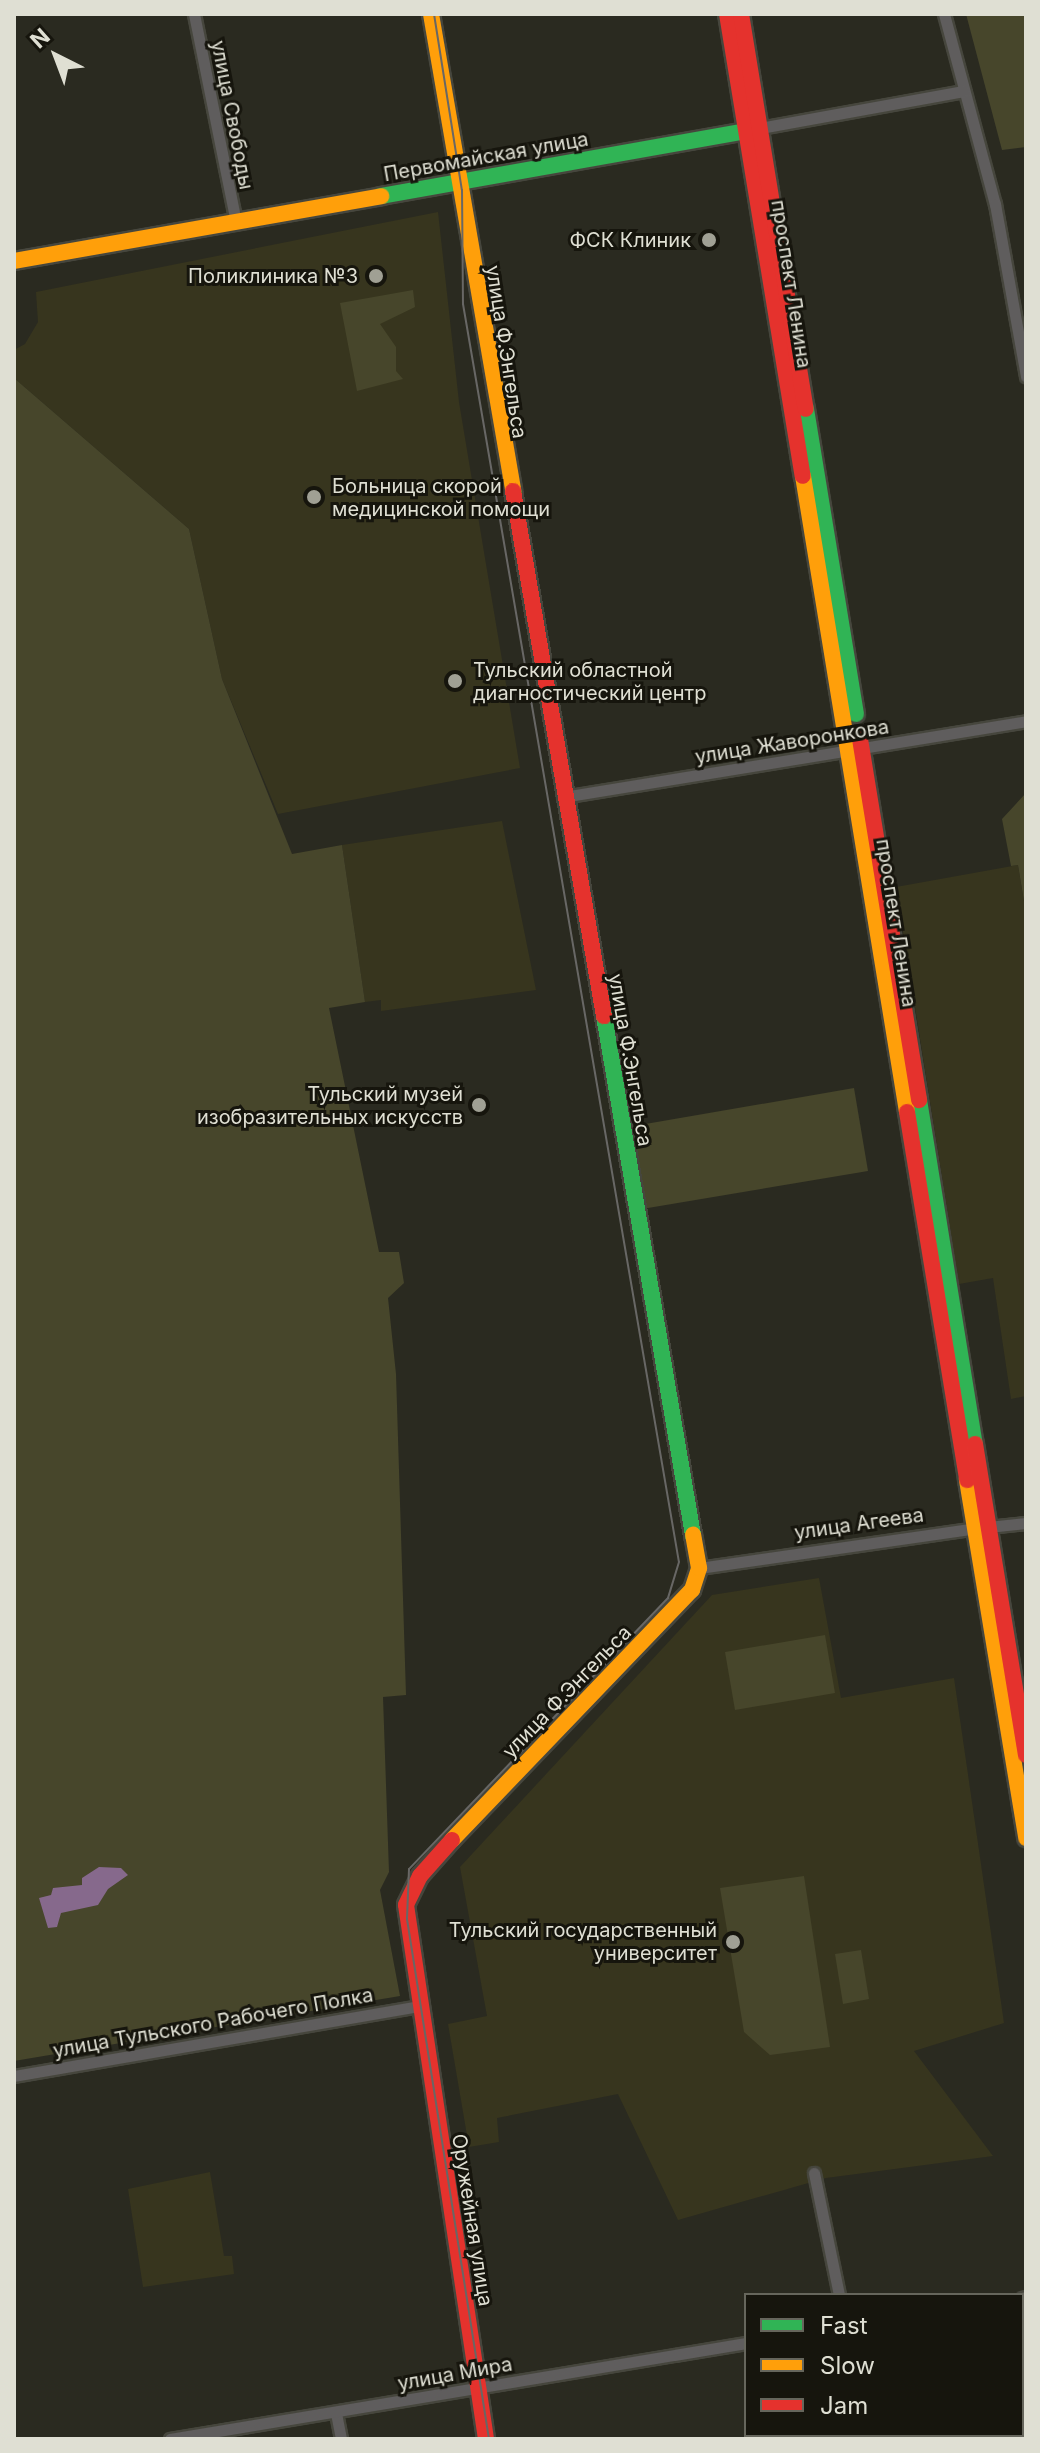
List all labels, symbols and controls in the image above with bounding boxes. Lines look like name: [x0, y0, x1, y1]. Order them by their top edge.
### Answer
north arrow: [16, 16, 96, 96]
text: N: [25, 23, 55, 53]
street label: улица Свободы: [206, 38, 258, 192]
street label: Первомайская улица: [382, 127, 590, 187]
street label: проспект Ленина: [766, 198, 816, 370]
place label: ФСК Клиник: [570, 228, 691, 252]
marker: ФСК Клиник: [698, 229, 720, 251]
place label: Поликлиника №3: [188, 264, 358, 288]
street label: улица Ф.Энгельса: [480, 264, 532, 440]
marker: Поликлиника №3: [365, 265, 387, 287]
place label: Больница скорой медицинской помощи: [332, 474, 550, 521]
marker: Больница скорой медицинской помощи: [303, 486, 325, 508]
place label: Тульский областной диагностический центр: [473, 658, 706, 705]
marker: Тульский областной диагностический центр: [444, 670, 466, 692]
street label: улица Жаворонкова: [693, 715, 891, 769]
street label: проспект Ленина: [871, 837, 921, 1009]
street label: улица Ф.Энгельса: [603, 972, 657, 1148]
place label: Тульский музей изобразительных искусств: [197, 1082, 463, 1129]
marker: Тульский музей изобразительных искусств: [470, 1096, 488, 1114]
street label: улица Агеева: [793, 1503, 925, 1545]
street label: улица Ф.Энгельса: [498, 1621, 636, 1763]
place label: Тульский государственный университет: [449, 1918, 717, 1965]
marker: Тульский государственный университет: [724, 1933, 742, 1951]
street label: улица Тульского Рабочего Полка: [51, 1983, 375, 2063]
street label: Оружейная улица: [447, 2132, 497, 2308]
legend: [744, 2293, 1024, 2437]
text: Fast: [820, 2311, 868, 2340]
text: Slow: [820, 2351, 875, 2380]
street label: улица Мира: [396, 2352, 514, 2396]
text: Jam: [820, 2391, 868, 2420]

